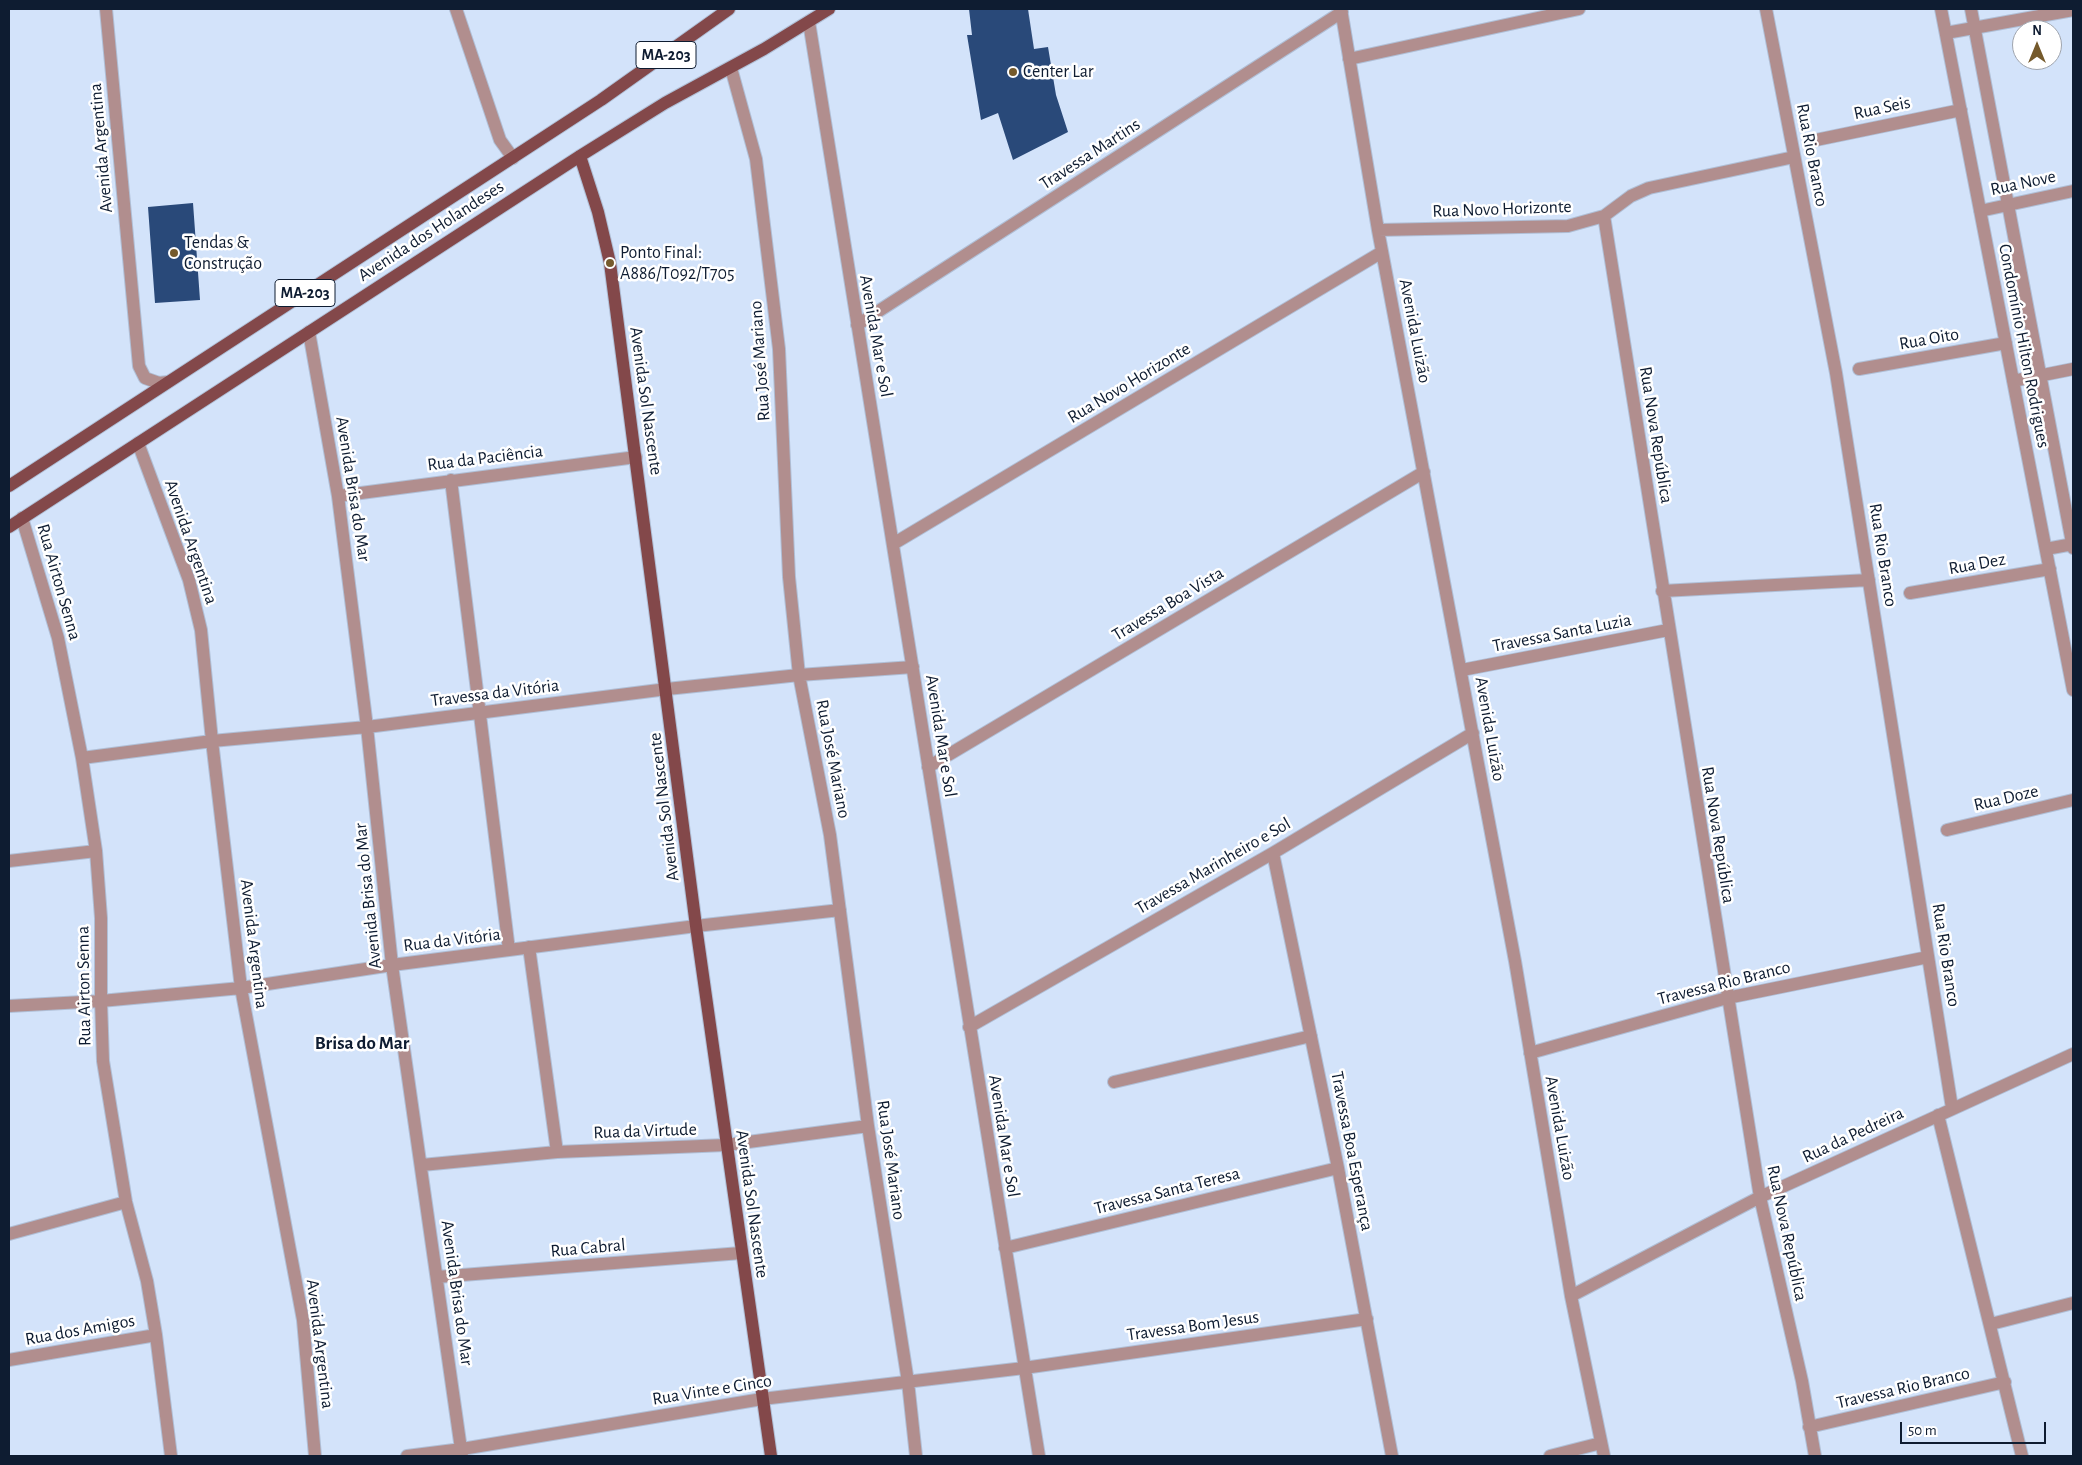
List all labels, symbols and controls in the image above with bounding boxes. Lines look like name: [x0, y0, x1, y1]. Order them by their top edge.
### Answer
north arrow: [2012, 20, 2062, 70]
text: N: [2032, 24, 2042, 38]
road number: MA-203: [636, 42, 696, 68]
place label: Center Lar: [1023, 61, 1094, 83]
marker: Center Lar: [1007, 66, 1019, 78]
street label: Avenida Argentina: [85, 82, 117, 214]
street label: Rua Seis: [1852, 91, 1912, 125]
street label: Rua Rio Branco: [1791, 102, 1833, 208]
street label: Travessa Martins: [1036, 113, 1144, 195]
street label: Rua Nove: [1988, 166, 2058, 200]
street label: Avenida dos Holandeses: [354, 176, 508, 286]
street label: Rua Novo Horizonte: [1432, 196, 1572, 222]
place label: Tendas & Construção: [184, 232, 262, 274]
place label: Ponto Final: A886/T092/T705: [620, 242, 735, 284]
street label: Condomínio Hilton Rodrigues: [1994, 242, 2054, 450]
marker: Tendas & Construção: [168, 247, 180, 259]
marker: Ponto Final: A886/T092/T705: [604, 257, 616, 269]
street label: Avenida Mar e Sol: [855, 273, 897, 399]
street label: Avenida Luizão: [1394, 277, 1436, 385]
road number: MA-203: [275, 280, 335, 306]
street label: Rua José Mariano: [745, 300, 775, 422]
street label: Rua Oito: [1897, 323, 1961, 355]
street label: Avenida Sol Nascente: [625, 325, 667, 477]
street label: Rua Novo Horizonte: [1064, 338, 1194, 428]
street label: Rua Nova República: [1635, 365, 1677, 505]
street label: Avenida Brisa do Mar: [331, 415, 375, 563]
street label: Rua da Paciência: [426, 440, 544, 476]
street label: Avenida Argentina: [160, 477, 222, 607]
street label: Rua Rio Branco: [1864, 502, 1902, 608]
street label: Rua Airton Senna: [32, 521, 86, 643]
street label: Rua Dez: [1947, 548, 2007, 580]
street label: Travessa Boa Vista: [1108, 562, 1228, 646]
street label: Travessa Santa Luzia: [1491, 609, 1633, 657]
street label: Avenida Mar e Sol: [921, 673, 961, 799]
street label: Travessa da Vitória: [429, 674, 561, 712]
street label: Avenida Luizão: [1470, 675, 1510, 783]
street label: Rua José Mariano: [811, 698, 855, 820]
street label: Avenida Sol Nascente: [644, 731, 684, 883]
street label: Rua Nova República: [1697, 765, 1739, 905]
street label: Rua Doze: [1972, 780, 2040, 816]
street label: Travessa Marinheiro e Sol: [1132, 813, 1294, 919]
street label: Avenida Brisa do Mar: [350, 822, 386, 970]
street label: Avenida Argentina: [235, 878, 273, 1010]
street label: Rua Rio Branco: [1927, 902, 1965, 1008]
street label: Rua da Vitória: [402, 923, 502, 957]
street label: Rua Airton Senna: [72, 926, 96, 1046]
street label: Travessa Rio Branco: [1655, 956, 1793, 1010]
district label: Brisa do Mar: [315, 1032, 409, 1054]
street label: Travessa Boa Esperança: [1326, 1069, 1378, 1233]
street label: Avenida Mar e Sol: [984, 1073, 1024, 1199]
street label: Avenida Luizão: [1540, 1074, 1580, 1182]
street label: Rua José Mariano: [872, 1099, 910, 1221]
street label: Rua da Pedreira: [1799, 1102, 1907, 1168]
street label: Rua da Virtude: [593, 1118, 697, 1144]
street label: Avenida Sol Nascente: [731, 1128, 773, 1280]
street label: Travessa Santa Teresa: [1092, 1162, 1242, 1220]
street label: Rua Nova República: [1762, 1163, 1812, 1303]
street label: Avenida Brisa do Mar: [436, 1219, 478, 1367]
street label: Rua Cabral: [550, 1234, 626, 1262]
street label: Avenida Argentina: [301, 1278, 339, 1410]
street label: Travessa Bom Jesus: [1126, 1306, 1260, 1346]
street label: Rua dos Amigos: [23, 1310, 137, 1350]
street label: Travessa Rio Branco: [1834, 1362, 1972, 1414]
street label: Rua Vinte e Cinco: [651, 1370, 773, 1410]
scale bar: [1902, 1412, 2048, 1444]
text: 50 m: [1908, 1423, 1937, 1438]

